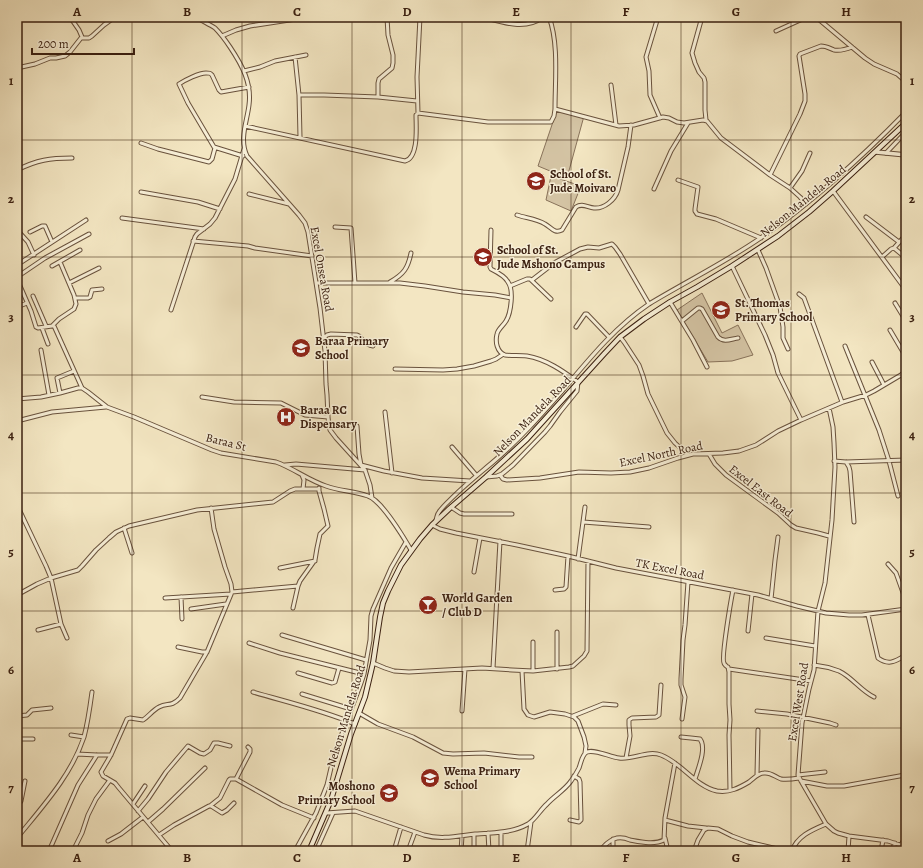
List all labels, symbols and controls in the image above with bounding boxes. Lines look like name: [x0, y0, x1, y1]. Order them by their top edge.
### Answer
text: A: [72, 3, 82, 20]
text: B: [183, 3, 191, 20]
text: C: [293, 3, 301, 20]
text: D: [402, 3, 412, 20]
text: E: [512, 3, 520, 20]
text: F: [623, 3, 630, 20]
text: G: [732, 3, 740, 20]
text: H: [841, 3, 851, 20]
scale bar: [32, 30, 134, 56]
text: 200 m: [38, 36, 69, 52]
text: 1: [9, 72, 14, 89]
text: 1: [910, 72, 915, 89]
street label: Nelson Mandela Road: [757, 161, 850, 241]
place label: School of St. Jude Moivaro: [550, 166, 616, 196]
school or university icon: School of St. Jude Moivaro: [525, 170, 547, 192]
text: 2: [8, 190, 15, 207]
text: 2: [909, 190, 916, 207]
street label: Excel Onsea Road: [307, 225, 337, 313]
place label: School of St. Jude Mshono Campus: [497, 242, 605, 272]
school or university icon: School of St. Jude Mshono Campus: [472, 246, 494, 268]
place label: St. Thomas Primary School: [735, 295, 813, 325]
school or university icon: St. Thomas Primary School: [710, 299, 732, 321]
text: 3: [8, 308, 14, 325]
text: 3: [909, 308, 915, 325]
place label: Baraa Primary School: [315, 333, 389, 363]
school or university icon: Baraa Primary School: [290, 337, 312, 359]
street label: Nelson Mandela Road: [489, 372, 575, 460]
place label: Baraa RC Dispensary: [300, 402, 357, 432]
hospital icon: Baraa RC Dispensary: [275, 406, 297, 428]
text: 4: [8, 426, 14, 443]
text: 4: [909, 426, 915, 443]
street label: Baraa St: [204, 429, 248, 455]
street label: Excel North Road: [618, 437, 705, 471]
street label: Excel East Road: [726, 461, 797, 521]
text: 5: [8, 543, 14, 560]
text: 5: [909, 543, 915, 560]
street label: TK Excel Road: [634, 555, 706, 584]
place label: World Garden / Club D: [441, 590, 513, 620]
bar icon: World Garden / Club D: [417, 594, 439, 616]
text: 6: [8, 661, 14, 678]
street label: Excel West Road: [784, 661, 812, 743]
text: 6: [909, 661, 915, 678]
street label: Nelson Mandela Road: [323, 662, 369, 769]
place label: Wema Primary School: [443, 763, 520, 793]
school or university icon: Wema Primary School: [419, 767, 441, 789]
place label: Moshono Primary School: [298, 778, 376, 808]
text: 7: [8, 779, 14, 796]
text: 7: [909, 779, 915, 796]
school or university icon: Moshono Primary School: [378, 782, 400, 804]
text: A: [72, 849, 82, 866]
text: B: [183, 849, 191, 866]
text: C: [293, 849, 301, 866]
text: D: [402, 849, 412, 866]
text: E: [512, 849, 520, 866]
text: F: [623, 849, 630, 866]
text: G: [732, 849, 740, 866]
text: H: [841, 849, 851, 866]

